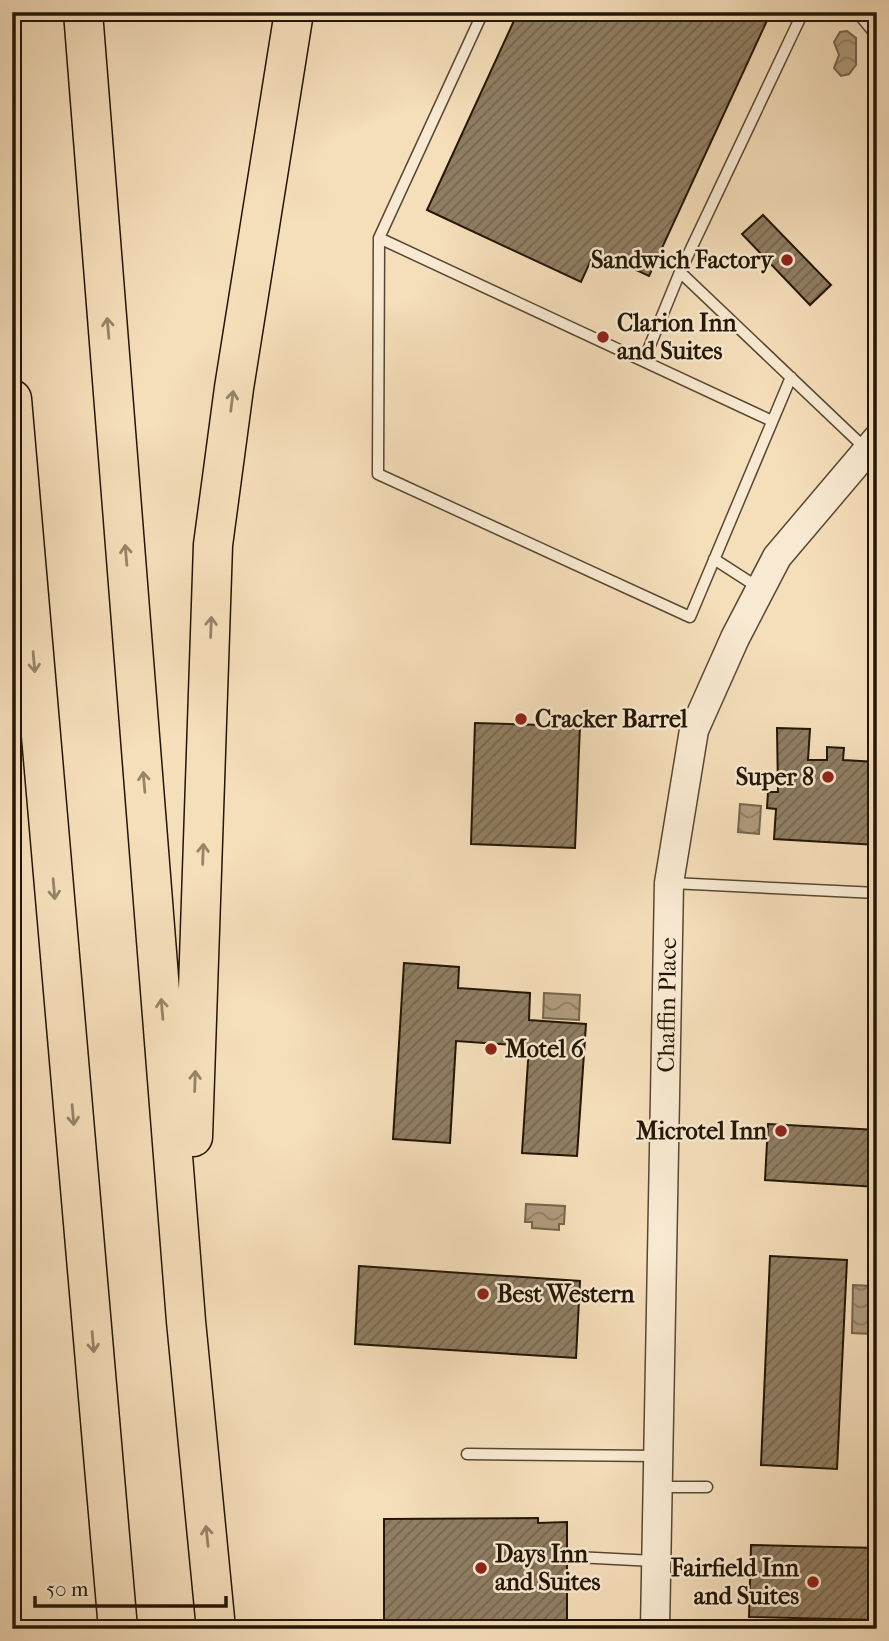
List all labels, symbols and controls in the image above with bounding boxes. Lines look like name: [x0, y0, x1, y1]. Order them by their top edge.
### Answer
place label: Sandwich Factory: [591, 246, 774, 274]
marker: Sandwich Factory: [779, 252, 795, 268]
place label: Clarion Inn and Suites: [617, 309, 737, 365]
one-way arrow: [101, 318, 114, 340]
marker: Clarion Inn and Suites: [595, 329, 611, 345]
one-way arrow: [226, 390, 239, 412]
one-way arrow: [119, 544, 132, 567]
one-way arrow: [204, 616, 217, 639]
one-way arrow: [28, 650, 41, 673]
place label: Cracker Barrel: [535, 705, 688, 733]
marker: Cracker Barrel: [513, 711, 529, 727]
place label: Super 8: [736, 763, 814, 791]
marker: Super 8: [820, 769, 836, 785]
one-way arrow: [137, 771, 150, 794]
one-way arrow: [196, 843, 209, 866]
one-way arrow: [48, 877, 61, 899]
street label: Chaffin Place: [652, 937, 682, 1073]
one-way arrow: [155, 998, 168, 1021]
place label: Motel 6: [505, 1035, 585, 1063]
marker: Motel 6: [483, 1041, 499, 1057]
one-way arrow: [188, 1070, 201, 1093]
one-way arrow: [67, 1104, 80, 1126]
place label: Microtel Inn: [636, 1117, 768, 1145]
marker: Microtel Inn: [773, 1123, 789, 1139]
place label: Best Western: [497, 1280, 635, 1308]
marker: Best Western: [475, 1286, 491, 1302]
one-way arrow: [87, 1330, 100, 1353]
one-way arrow: [200, 1526, 213, 1548]
place label: Days Inn and Suites: [495, 1540, 600, 1596]
place label: Fairfield Inn and Suites: [670, 1554, 800, 1610]
marker: Days Inn and Suites: [473, 1560, 489, 1576]
scale bar: [35, 1564, 226, 1608]
marker: Fairfield Inn and Suites: [805, 1574, 821, 1590]
text: 50 m: [46, 1577, 89, 1601]

